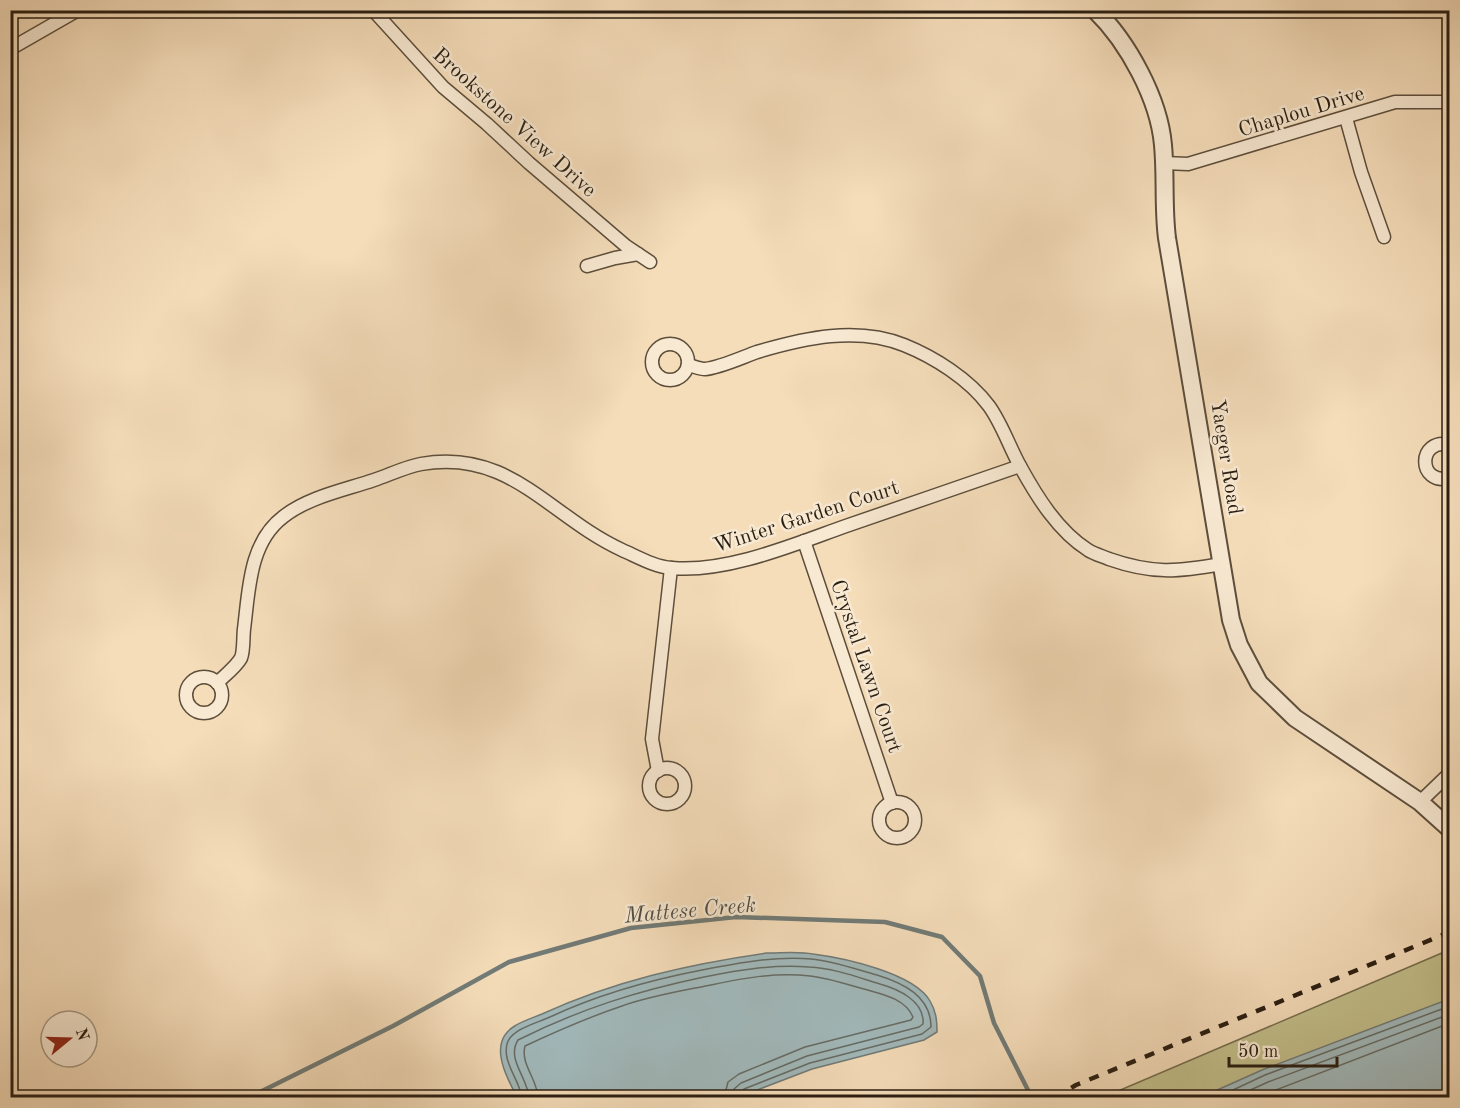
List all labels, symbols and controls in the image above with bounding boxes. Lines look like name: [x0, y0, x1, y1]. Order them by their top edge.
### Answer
street label: Brookstone View Drive: [428, 44, 600, 202]
street label: Chaplou Drive: [1236, 83, 1367, 142]
street label: Yaeger Road: [1206, 398, 1245, 516]
street label: Winter Garden Court: [711, 478, 902, 557]
street label: Crystal Lawn Court: [826, 577, 905, 756]
water label: Mattese Creek: [622, 894, 757, 928]
north arrow: [39, 1009, 99, 1069]
text: N: [72, 1026, 91, 1044]
scale bar: [1229, 1030, 1337, 1068]
text: 50 m: [1238, 1043, 1278, 1061]

